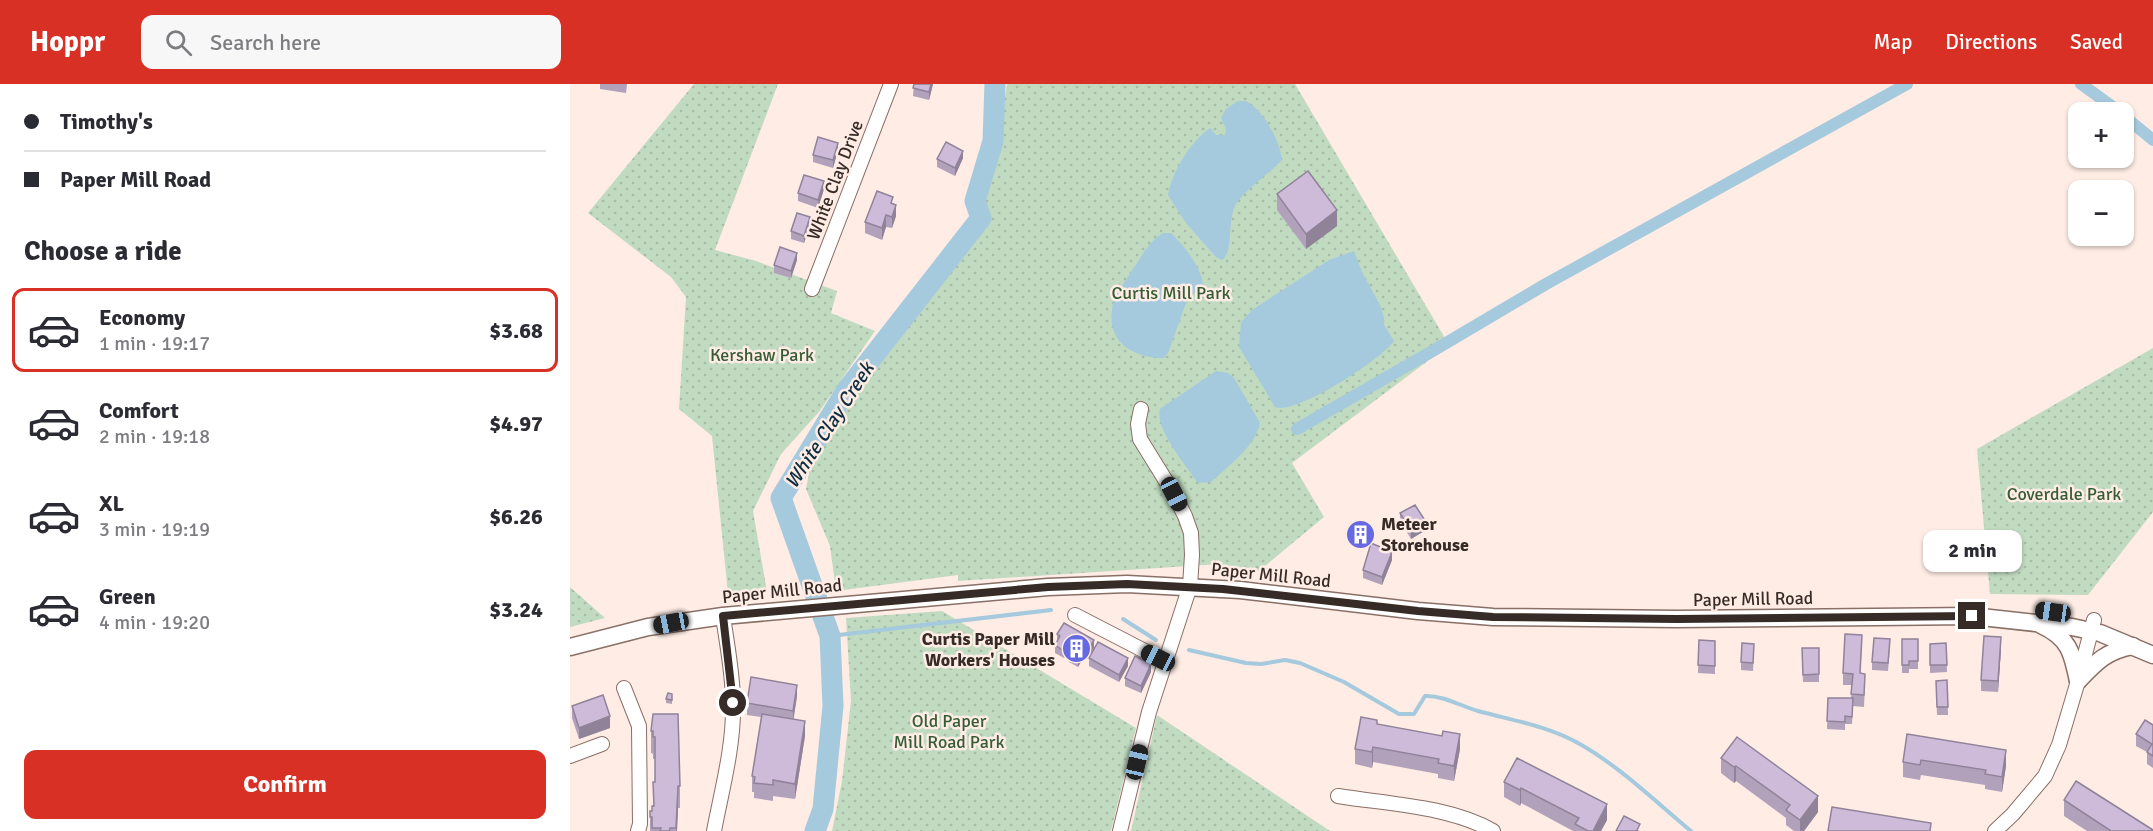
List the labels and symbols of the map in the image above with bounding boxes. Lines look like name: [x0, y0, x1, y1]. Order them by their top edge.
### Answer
street label: White Clay Drive: [802, 117, 868, 243]
park label: Curtis Mill Park: [1111, 282, 1231, 304]
park label: Kershaw Park: [710, 344, 814, 366]
water label: White Clay Creek: [779, 356, 881, 493]
car: [1158, 474, 1190, 514]
park label: Coverdale Park: [2007, 483, 2121, 505]
place label: Meteer Storehouse: [1381, 513, 1469, 556]
building icon: Meteer Storehouse: [1344, 518, 1376, 550]
callout: 2 min: [1922, 529, 2022, 571]
street label: Paper Mill Road: [1210, 558, 1332, 592]
street label: Paper Mill Road: [721, 574, 843, 608]
street label: Paper Mill Road: [1693, 587, 1813, 611]
car: [2034, 601, 2072, 623]
route end: [1958, 602, 1985, 629]
car: [652, 611, 690, 635]
place label: Curtis Paper Mill Workers' Houses: [922, 628, 1055, 671]
building icon: Curtis Paper Mill Workers' Houses: [1060, 633, 1092, 665]
car: [1138, 642, 1178, 674]
route start: [719, 689, 746, 716]
park label: Old Paper Mill Road Park: [894, 710, 1004, 753]
car: [1124, 742, 1150, 782]

